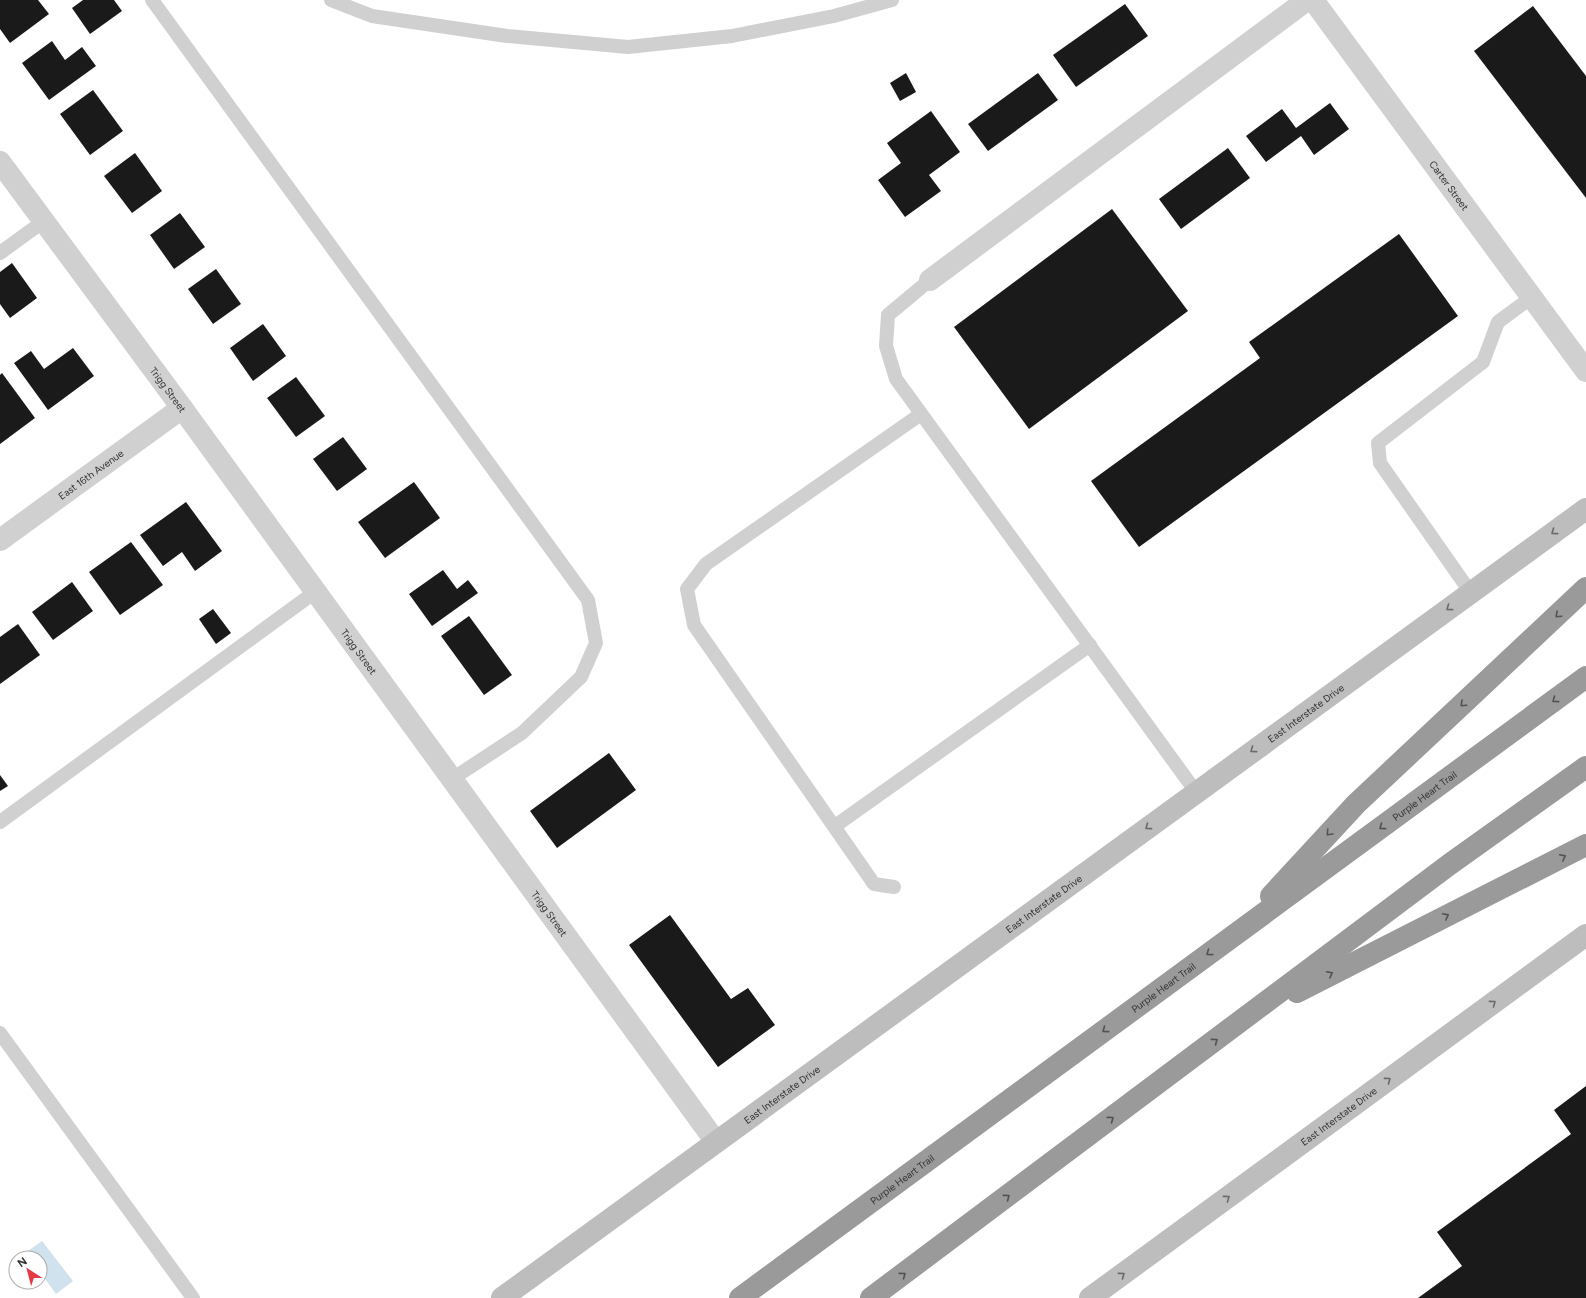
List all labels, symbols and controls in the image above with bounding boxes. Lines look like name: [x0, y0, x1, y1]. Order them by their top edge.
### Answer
street label: Carter Street: [1426, 158, 1472, 213]
street label: Trigg Street: [147, 365, 189, 415]
street label: East 16th Avenue: [56, 446, 127, 503]
one-way arrow: [1552, 527, 1559, 534]
one-way arrow: [1447, 603, 1454, 610]
one-way arrow: [1555, 610, 1563, 618]
street label: Trigg Street: [338, 626, 380, 677]
street label: East Interstate Drive: [1265, 681, 1347, 746]
one-way arrow: [1552, 695, 1559, 702]
one-way arrow: [1460, 699, 1468, 707]
one-way arrow: [1251, 745, 1258, 752]
street label: Purple Heart Trail: [1390, 768, 1459, 824]
one-way arrow: [1145, 822, 1152, 829]
one-way arrow: [1379, 822, 1386, 829]
one-way arrow: [1326, 828, 1334, 836]
one-way arrow: [1558, 854, 1566, 862]
street label: East Interstate Drive: [1003, 872, 1085, 936]
street label: Trigg Street: [528, 888, 570, 939]
one-way arrow: [1442, 913, 1450, 921]
one-way arrow: [1207, 948, 1214, 955]
street label: Purple Heart Trail: [1129, 960, 1198, 1016]
one-way arrow: [1326, 972, 1334, 979]
one-way arrow: [1488, 1001, 1495, 1008]
one-way arrow: [1102, 1025, 1109, 1032]
one-way arrow: [1210, 1038, 1217, 1045]
street label: East Interstate Drive: [741, 1062, 823, 1127]
one-way arrow: [1384, 1077, 1391, 1085]
street label: East Interstate Drive: [1298, 1084, 1380, 1149]
one-way arrow: [1106, 1116, 1113, 1123]
street label: Purple Heart Trail: [868, 1152, 937, 1207]
one-way arrow: [1002, 1194, 1009, 1201]
one-way arrow: [1222, 1196, 1229, 1203]
north arrow: [8, 1250, 48, 1290]
text: N: [15, 1255, 30, 1270]
one-way arrow: [898, 1272, 905, 1279]
one-way arrow: [1117, 1273, 1124, 1280]

